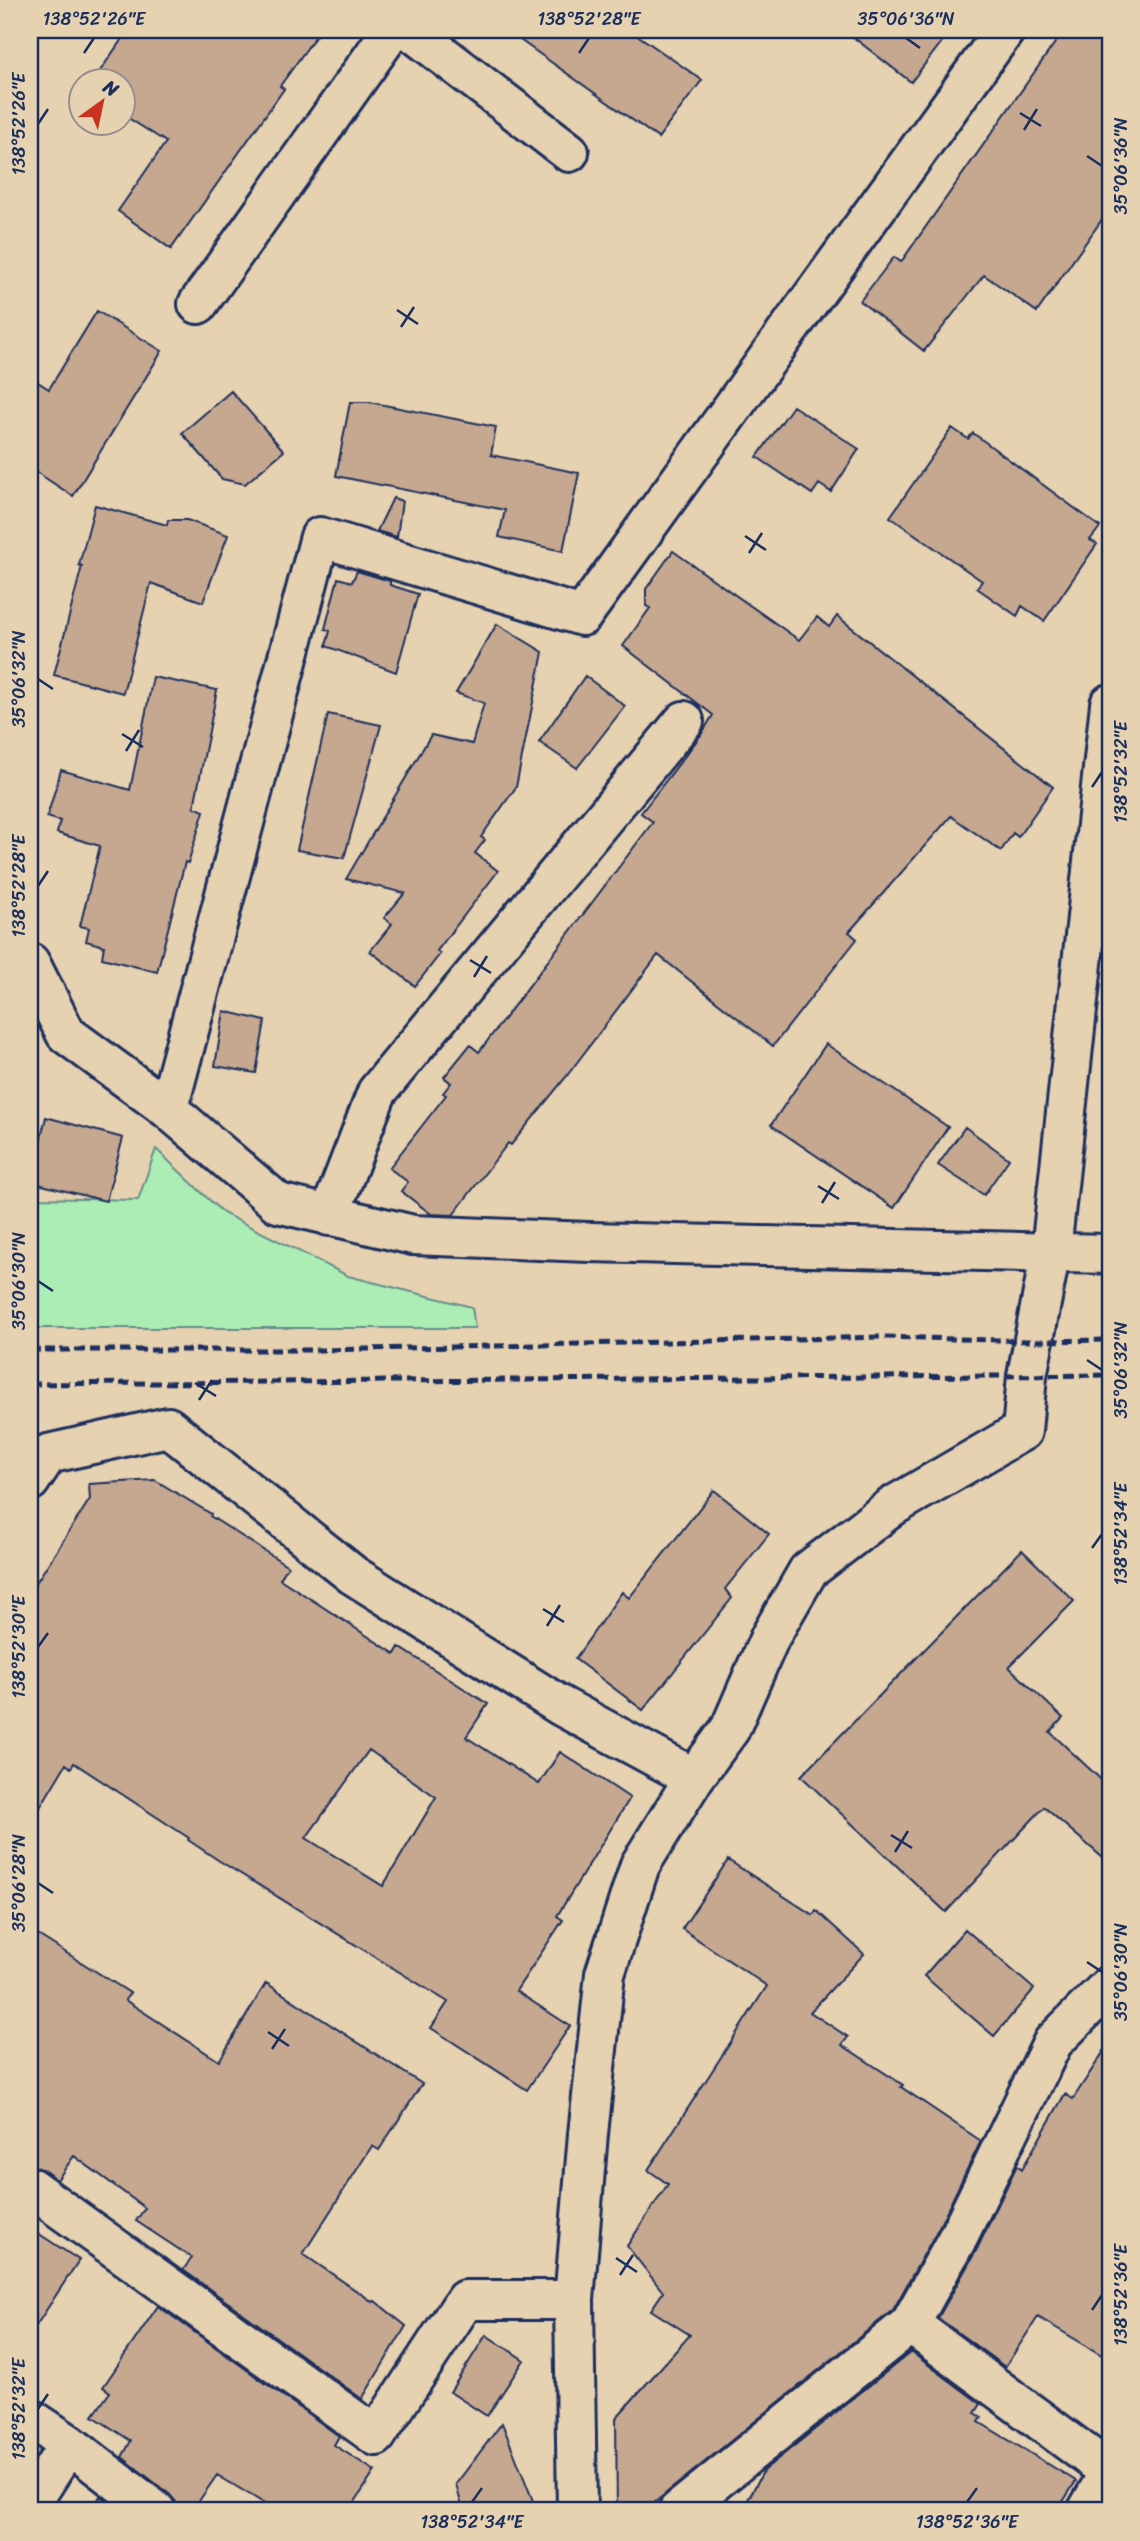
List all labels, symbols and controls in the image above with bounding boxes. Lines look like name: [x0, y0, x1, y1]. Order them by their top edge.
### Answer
text: 138°52'26"E: [43, 3, 146, 35]
text: 138°52'28"E: [538, 3, 641, 35]
text: 35°06'36"N: [858, 3, 955, 35]
north arrow: [66, 66, 136, 136]
text: N: [96, 70, 126, 106]
text: 138°52'26"E: [3, 72, 35, 175]
text: 35°06'36"N: [1105, 117, 1137, 214]
text: 35°06'32"N: [3, 630, 35, 728]
text: 138°52'32"E: [1105, 720, 1137, 823]
text: 138°52'28"E: [3, 834, 35, 937]
text: 35°06'30"N: [3, 1231, 35, 1330]
text: 35°06'32"N: [1105, 1321, 1137, 1419]
text: 138°52'34"E: [1105, 1482, 1137, 1585]
text: 138°52'30"E: [3, 1595, 35, 1698]
text: 35°06'28"N: [3, 1833, 35, 1932]
text: 35°06'30"N: [1105, 1922, 1137, 2021]
text: 138°52'36"E: [1105, 2243, 1137, 2346]
text: 138°52'32"E: [3, 2357, 35, 2460]
text: 138°52'34"E: [421, 2506, 524, 2538]
text: 138°52'36"E: [916, 2506, 1019, 2538]

